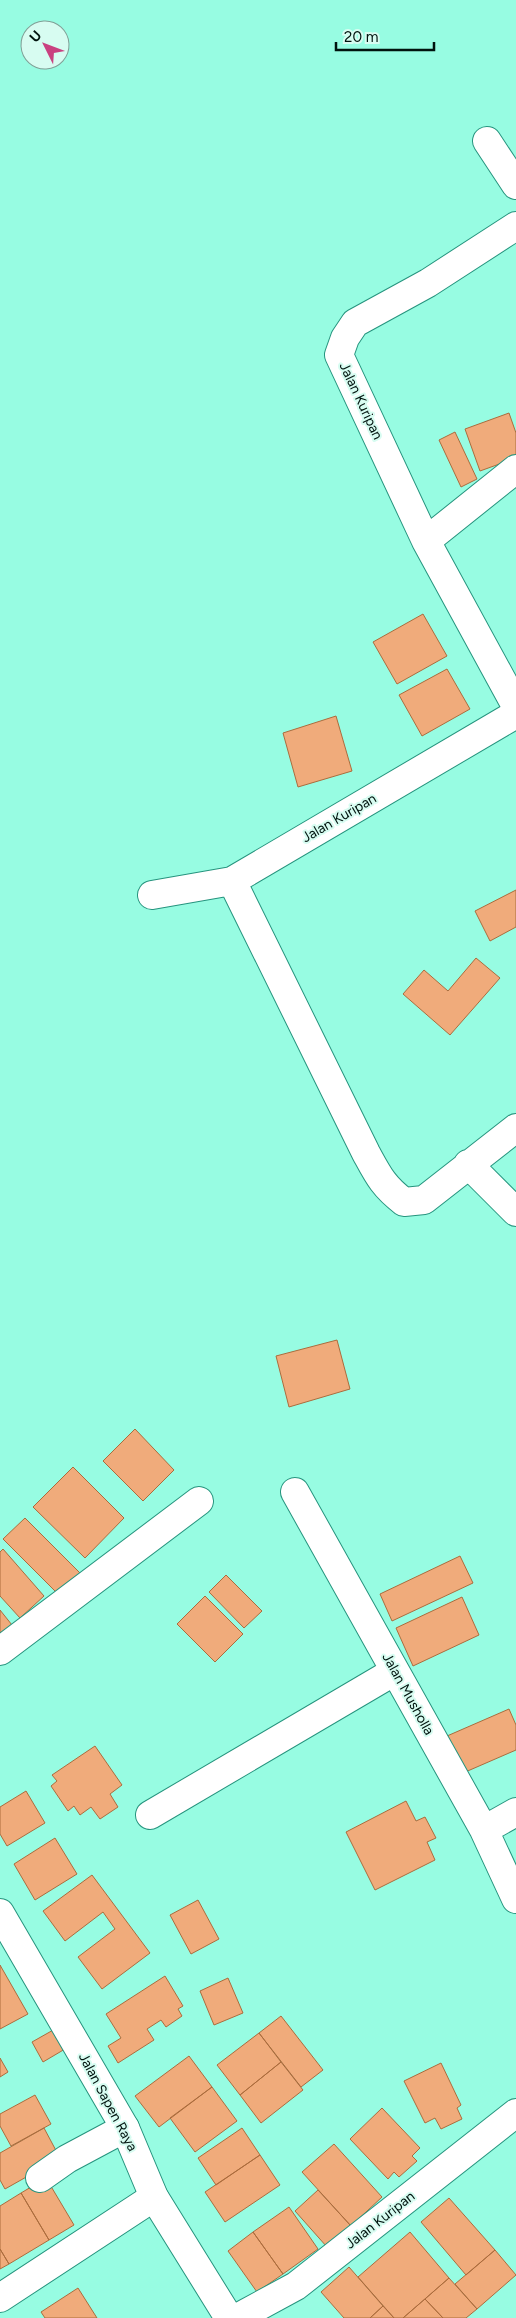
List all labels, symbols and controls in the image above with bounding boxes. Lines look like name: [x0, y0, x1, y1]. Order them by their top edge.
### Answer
north arrow: [20, 20, 70, 70]
scale bar: [336, 20, 434, 52]
text: U: [26, 27, 45, 46]
text: 20 m: [344, 28, 378, 46]
street label: Jalan Kuripan: [336, 360, 386, 443]
street label: Jalan Kuripan: [299, 790, 380, 846]
street label: Jalan Musholla: [378, 1650, 438, 1738]
street label: Jalan Sapen Raya: [75, 2050, 141, 2154]
street label: Jalan Kuripan: [342, 2188, 418, 2252]

